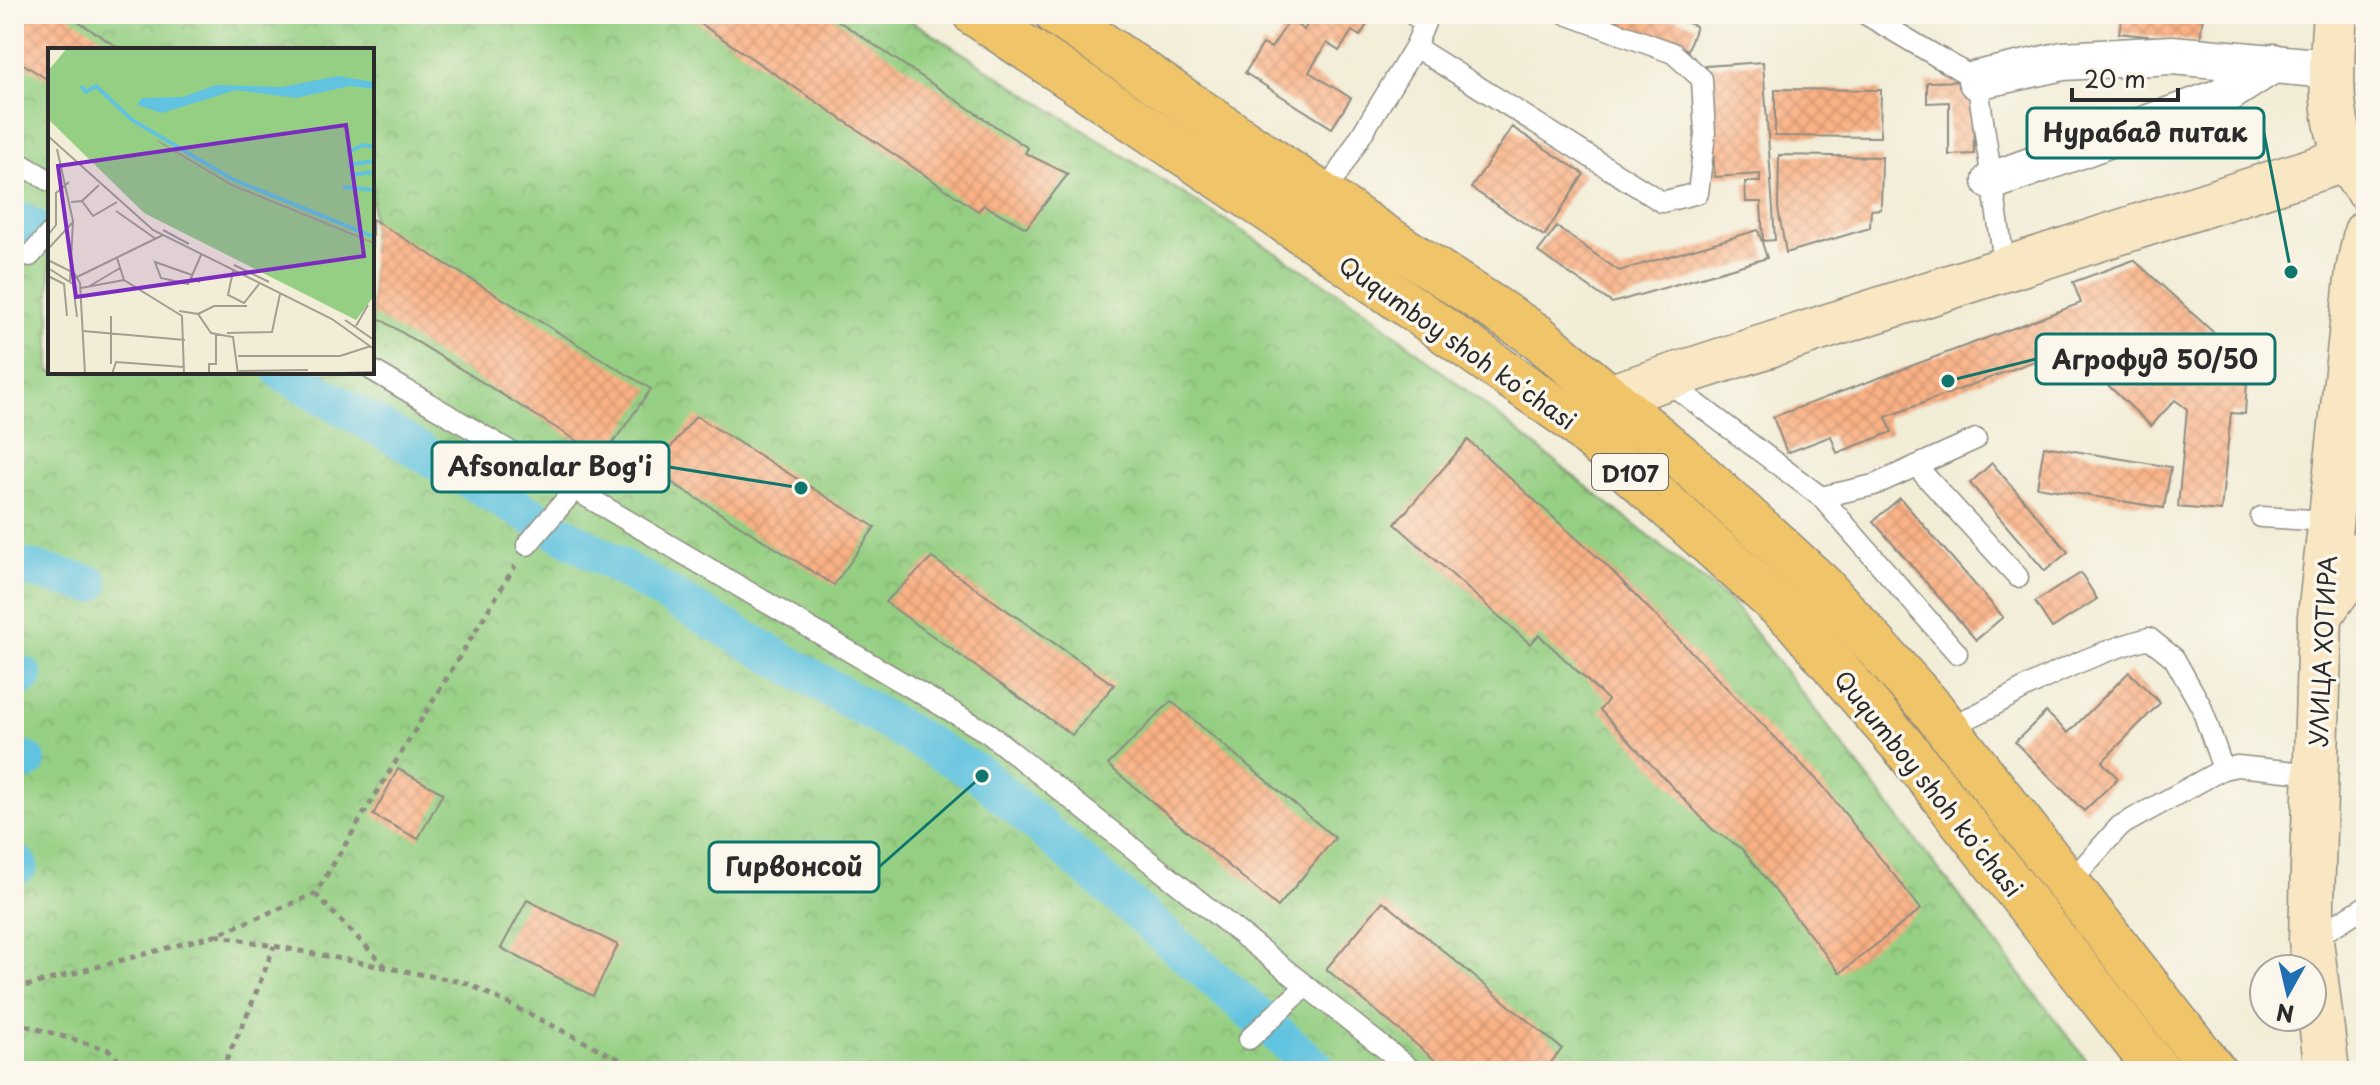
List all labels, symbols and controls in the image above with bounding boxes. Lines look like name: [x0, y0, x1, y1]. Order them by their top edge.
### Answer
inset map: [48, 48, 374, 374]
scale bar: [2072, 52, 2178, 102]
text: 20 m: [2084, 60, 2146, 96]
callout: Нурабад питак: [2027, 108, 2264, 158]
text: Нурабад питак: [2043, 112, 2248, 151]
street label: Ququmboy shoh koʻchasi: [1332, 246, 1584, 438]
callout: Агрофуд 50/50: [2036, 334, 2275, 384]
text: Агрофуд 50/50: [2051, 339, 2258, 378]
callout: Afsonalar Bog'i: [432, 442, 669, 492]
text: Afsonalar Bog'i: [448, 446, 652, 485]
road number: D107: [1592, 454, 1668, 490]
street label: УЛИЦА ХОТИРА: [2299, 554, 2345, 748]
street label: Ququmboy shoh koʻchasi: [1826, 662, 2032, 904]
callout: Гирвонсой: [709, 842, 879, 892]
text: Гирвонсой: [725, 846, 863, 885]
north arrow: [2248, 953, 2328, 1033]
text: N: [2274, 997, 2296, 1032]

